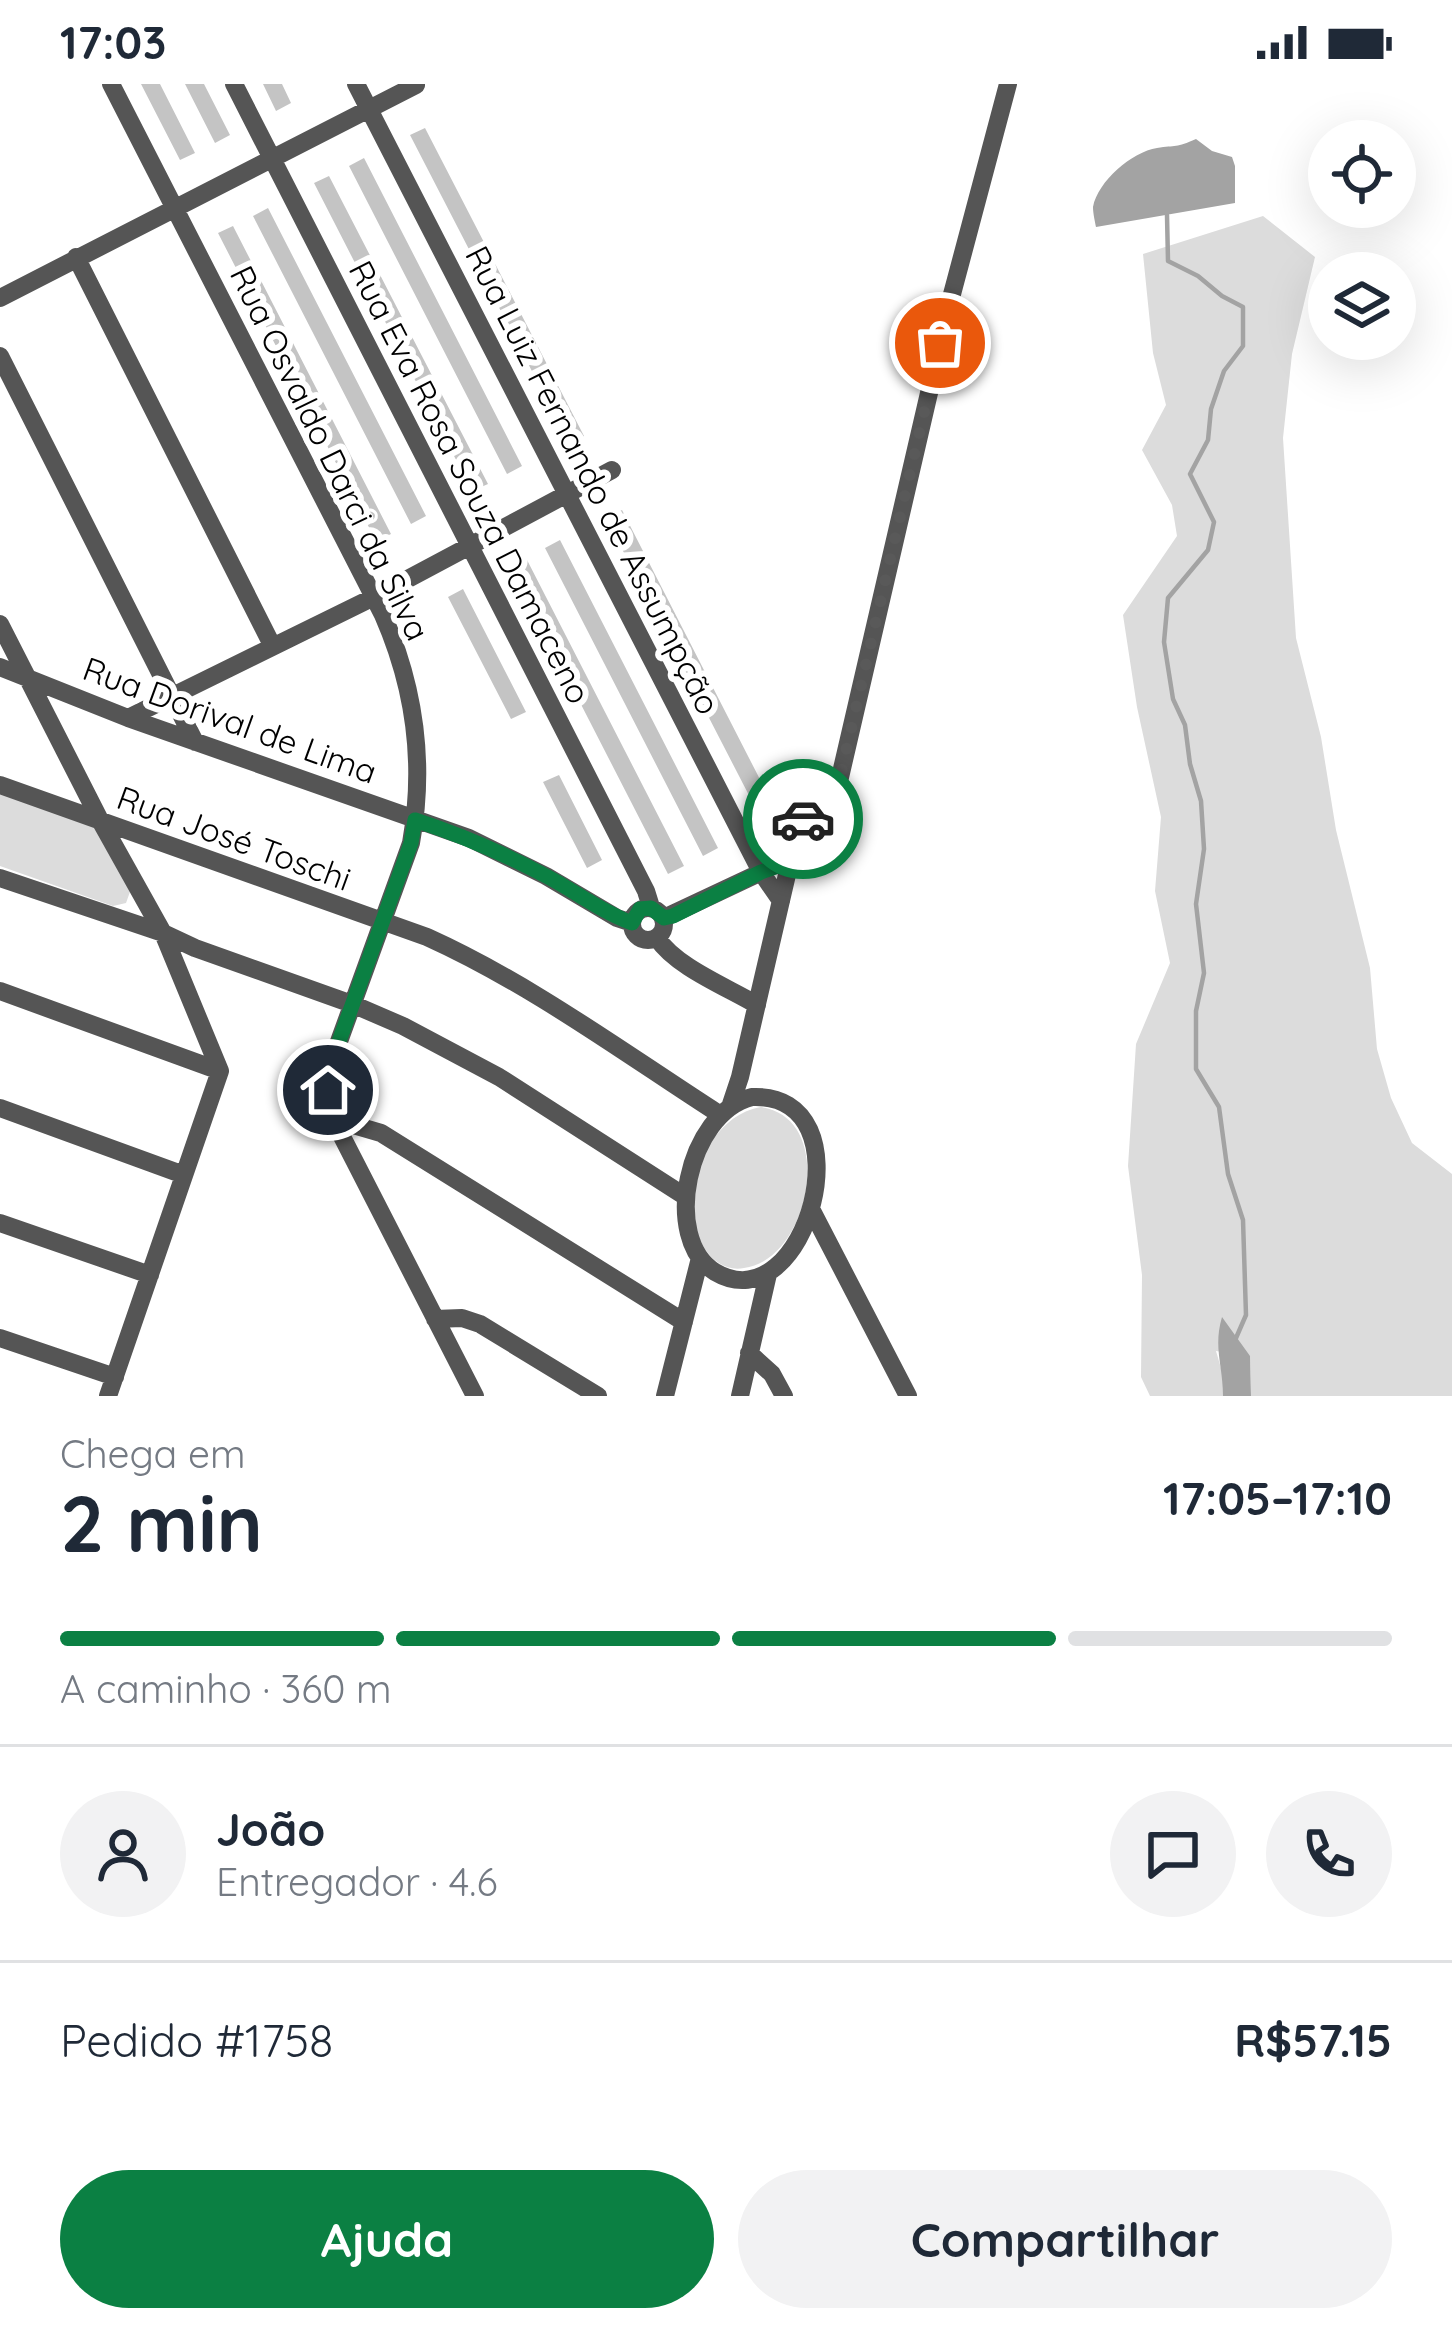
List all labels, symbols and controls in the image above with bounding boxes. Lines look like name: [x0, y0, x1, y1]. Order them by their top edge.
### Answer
text: 17:03: [60, 14, 166, 70]
map controls: [1308, 120, 1416, 360]
button: locate: [1308, 120, 1416, 228]
street label: Rua Luiz Fernando de Assumpção: [457, 239, 730, 721]
button: layers: [1308, 252, 1416, 360]
street label: Rua Eva Rosa Souza Damaceno: [341, 254, 600, 710]
street label: Rua Osvaldo Darci da Silva: [222, 259, 439, 647]
pin: [889, 292, 991, 394]
icon: bag: [907, 310, 973, 376]
street label: Rua Dorival de Lima: [78, 647, 383, 792]
courier: [743, 759, 863, 879]
street label: Rua José Toschi: [112, 776, 357, 899]
icon: car: [770, 786, 836, 852]
pin: [277, 1039, 379, 1141]
icon: home: [295, 1057, 361, 1123]
text: Chega em: [60, 1429, 245, 1478]
text: 17:05–17:10: [1163, 1470, 1392, 1526]
text: 2 min: [60, 1474, 263, 1572]
text: A caminho · 360 m: [60, 1664, 392, 1713]
button: person: [60, 1791, 186, 1917]
button: chat: [1110, 1791, 1236, 1917]
button: phone: [1266, 1791, 1392, 1917]
text: João: [216, 1801, 325, 1857]
text: Entregador · 4.6: [216, 1857, 497, 1906]
text: Pedido #1758: [60, 2012, 333, 2068]
text: R$57.15: [1234, 2012, 1392, 2068]
button: Ajuda: [60, 2170, 714, 2308]
button: Compartilhar: [738, 2170, 1392, 2308]

